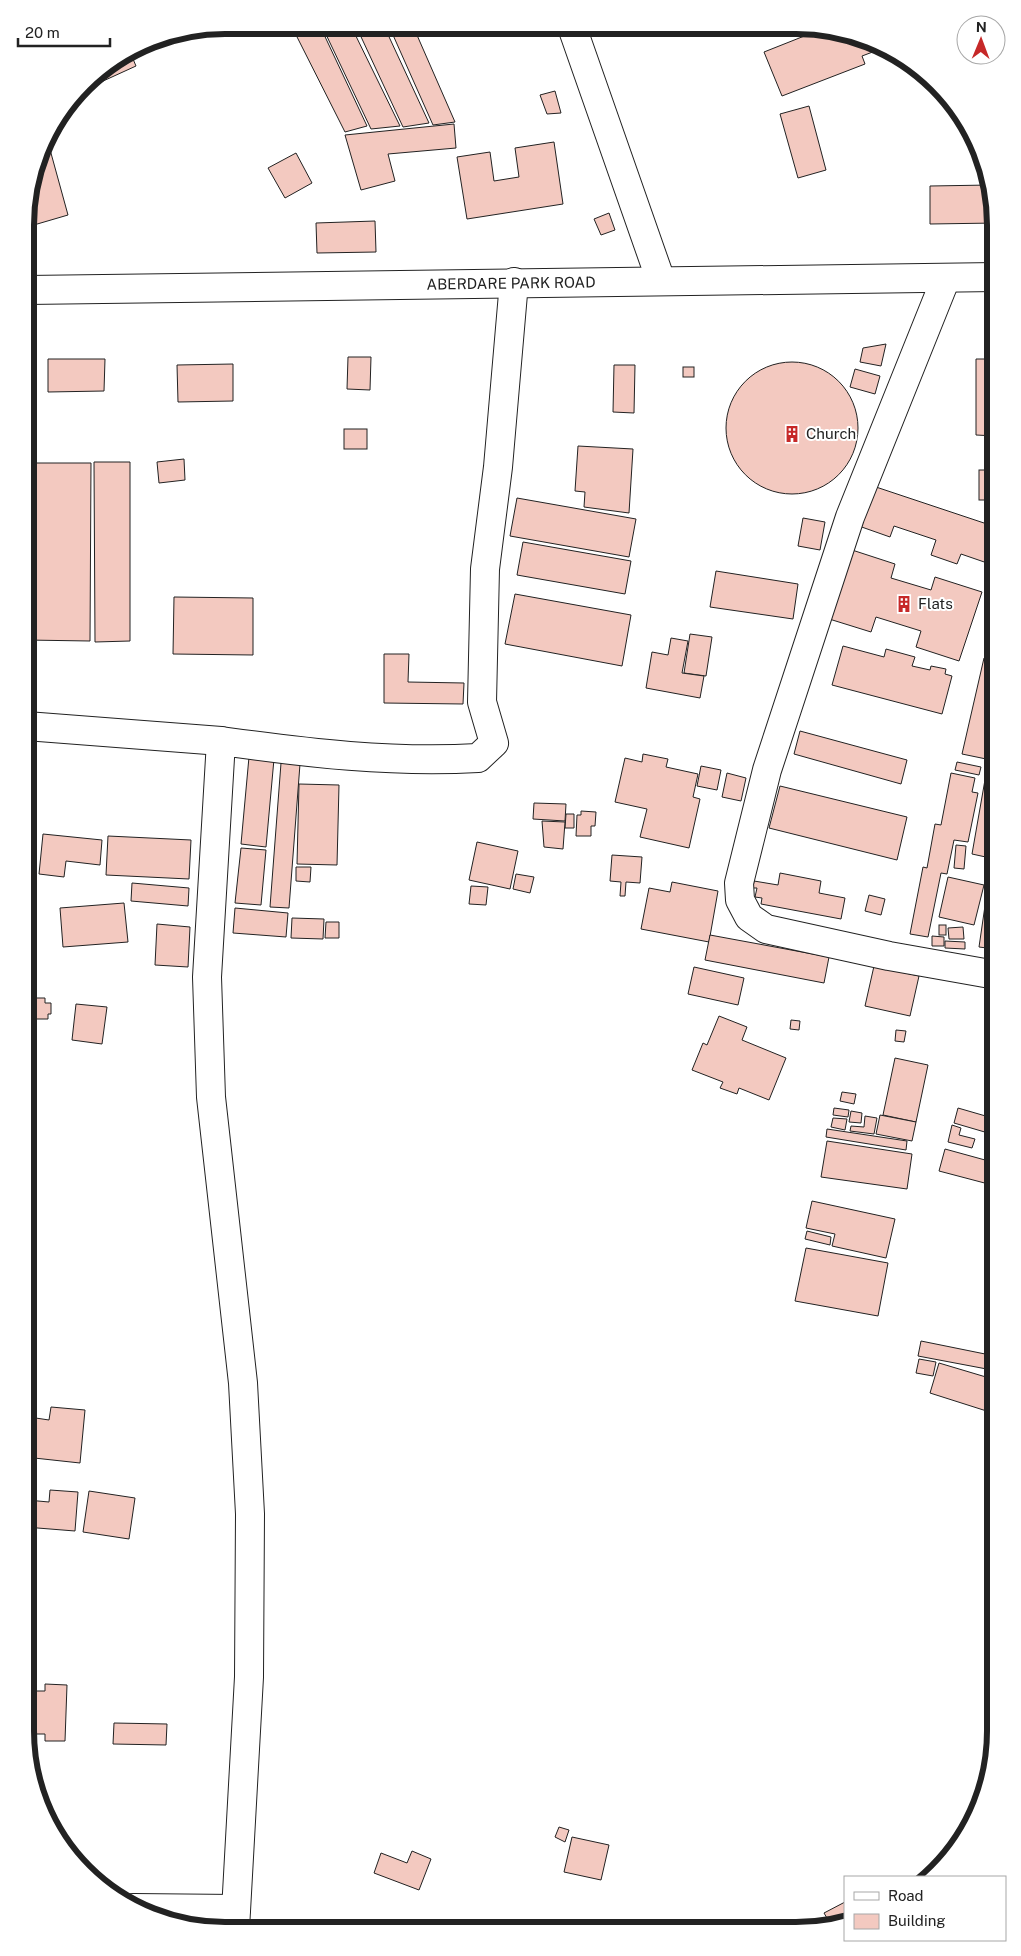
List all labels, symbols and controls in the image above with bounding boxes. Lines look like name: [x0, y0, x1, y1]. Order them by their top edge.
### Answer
scale bar: [18, 15, 110, 47]
north arrow: [956, 15, 1006, 65]
text: N: [976, 19, 987, 35]
text: 20 m: [25, 24, 60, 41]
street label: ABERDARE PARK ROAD: [426, 273, 596, 293]
building icon: Church: [782, 424, 802, 444]
place label: Church: [806, 425, 856, 442]
building icon: Flats: [894, 594, 914, 614]
place label: Flats: [918, 595, 953, 612]
legend: [844, 1876, 1006, 1941]
text: Road: [888, 1887, 924, 1904]
text: Building: [888, 1912, 946, 1929]

